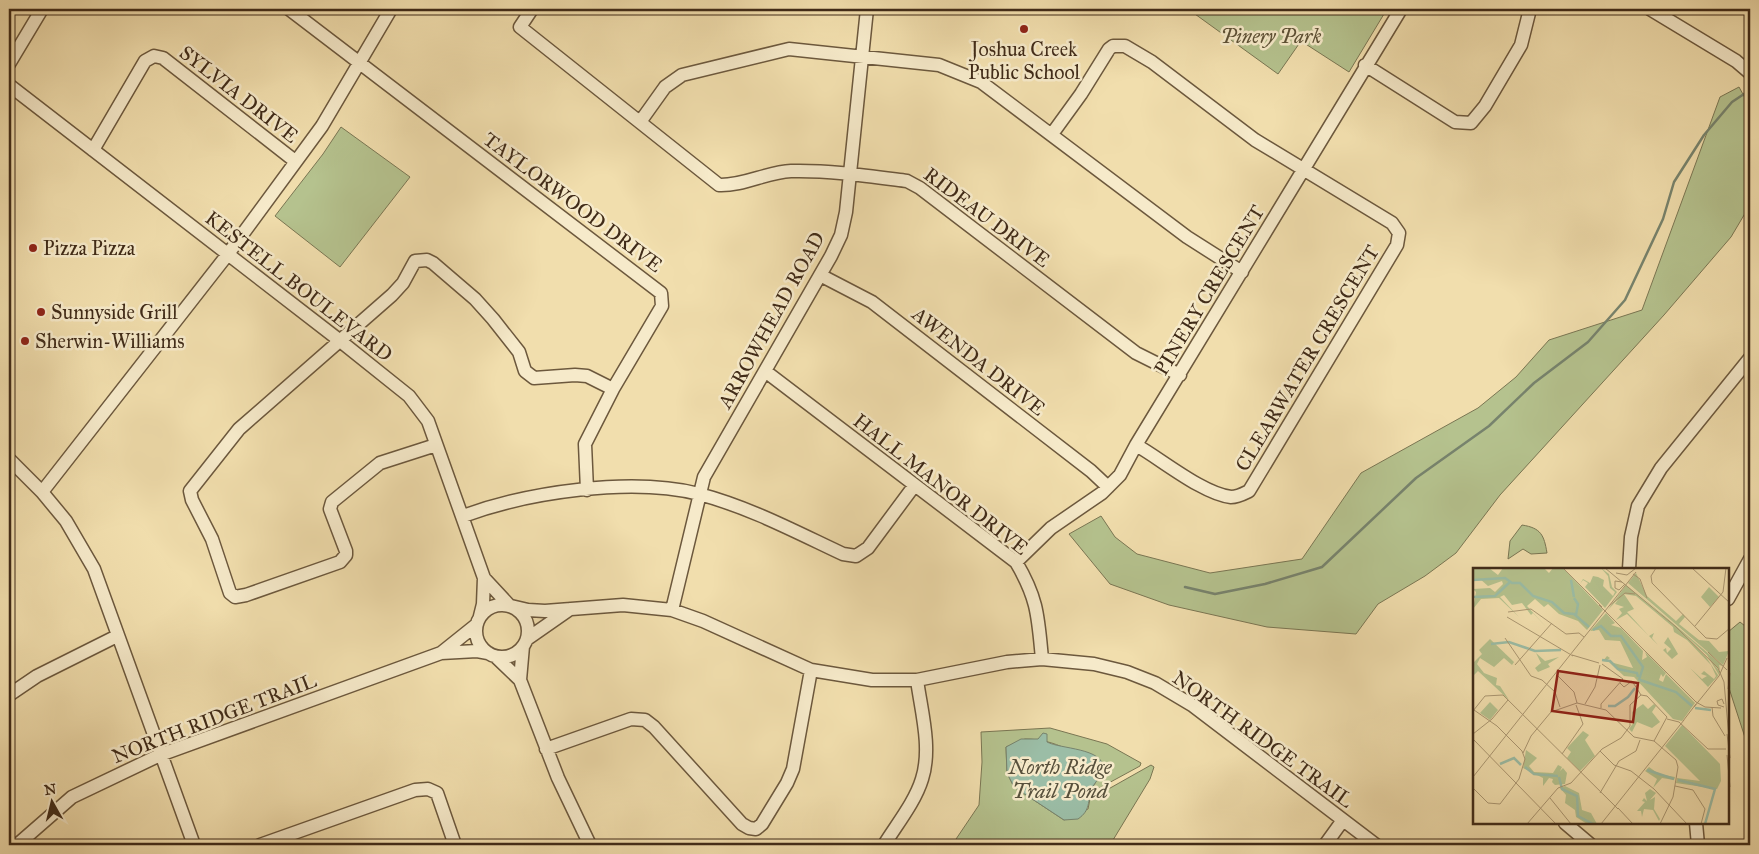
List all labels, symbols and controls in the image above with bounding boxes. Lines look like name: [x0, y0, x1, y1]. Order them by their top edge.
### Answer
marker: Joshua Creek Public School: [1018, 23, 1030, 35]
park label: Pinery Park: [1221, 24, 1321, 48]
place label: Joshua Creek Public School: [968, 37, 1081, 84]
street label: SYLVIA DRIVE: [175, 40, 303, 148]
street label: TAYLORWOOD DRIVE: [479, 127, 667, 277]
street label: RIDEAU DRIVE: [919, 162, 1055, 272]
street label: PINERY CRESCENT: [1149, 200, 1269, 379]
street label: KESTELL BOULEVARD: [201, 205, 397, 367]
street label: ARROWHEAD ROAD: [712, 228, 830, 413]
place label: Pizza Pizza: [43, 236, 136, 260]
street label: CLEARWATER CRESCENT: [1230, 241, 1384, 475]
marker: Pizza Pizza: [27, 242, 39, 254]
place label: Sunnyside Grill: [51, 300, 178, 324]
street label: AWENDA DRIVE: [907, 301, 1050, 420]
marker: Sunnyside Grill: [35, 306, 47, 318]
place label: Sherwin-Williams: [35, 329, 185, 353]
marker: Sherwin-Williams: [19, 335, 31, 347]
street label: HALL MANOR DRIVE: [849, 408, 1033, 560]
inset map: [1473, 568, 1729, 824]
street label: NORTH RIDGE TRAIL: [1168, 665, 1358, 813]
street label: NORTH RIDGE TRAIL: [108, 668, 320, 768]
water label: North Ridge Trail Pond: [1007, 754, 1113, 804]
north arrow: [28, 776, 78, 826]
text: N: [43, 780, 57, 799]

